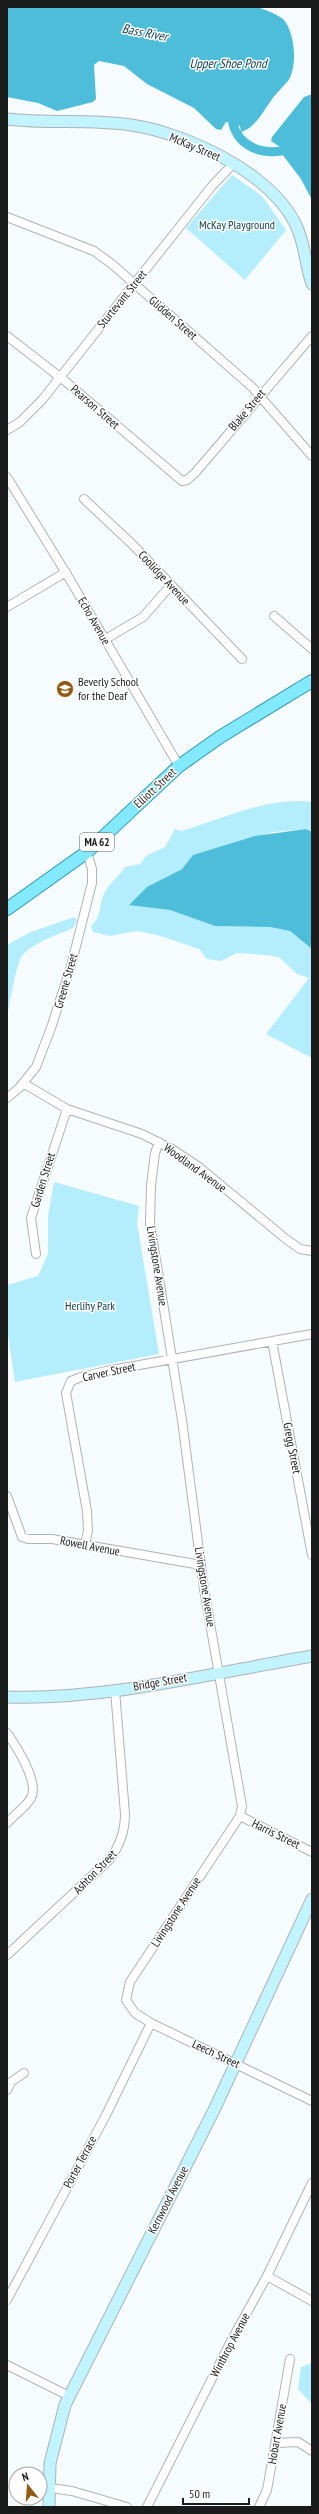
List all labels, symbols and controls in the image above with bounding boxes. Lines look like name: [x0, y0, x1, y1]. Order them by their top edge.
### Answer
water label: Bass River: [121, 20, 171, 46]
water label: Upper Shoe Pond: [189, 55, 269, 72]
street label: McKay Street: [167, 129, 224, 164]
park label: McKay Playground: [199, 217, 275, 232]
street label: Sturtevant Street: [94, 266, 150, 331]
street label: Glidden Street: [146, 293, 201, 343]
street label: Pearson Street: [68, 381, 123, 432]
street label: Blake Street: [225, 385, 269, 434]
street label: Coolidge Avenue: [135, 547, 193, 608]
street label: Echo Avenue: [75, 594, 114, 647]
place label: Beverly School for the Deaf: [78, 674, 139, 703]
school or university icon: Beverly School for the Deaf: [55, 679, 75, 699]
street label: Elliott Street: [130, 764, 179, 811]
road number: MA 62: [80, 833, 114, 851]
street label: Greene Street: [51, 951, 81, 1010]
street label: Woodland Avenue: [161, 1140, 230, 1195]
street label: Garden Street: [27, 1150, 58, 1209]
street label: Livingstone Avenue: [144, 1225, 171, 1307]
park label: Herlihy Park: [65, 1298, 115, 1313]
street label: Carver Street: [81, 1358, 137, 1384]
street label: Gregg Street: [280, 1421, 305, 1475]
street label: Rowell Avenue: [59, 1532, 121, 1559]
street label: Livingstone Avenue: [192, 1546, 219, 1628]
street label: Bridge Street: [132, 1669, 189, 1694]
street label: Harris Street: [250, 1815, 303, 1852]
street label: Ashton Street: [70, 1846, 120, 1897]
street label: Livingstone Avenue: [147, 1874, 204, 1950]
street label: Leech Street: [190, 2036, 243, 2071]
street label: Porter Terrace: [60, 2133, 100, 2190]
street label: Kernwood Avenue: [144, 2163, 191, 2236]
street label: Winthrop Avenue: [206, 2310, 253, 2380]
street label: Hobart Avenue: [264, 2403, 289, 2465]
north arrow: [8, 2466, 48, 2506]
text: N: [20, 2469, 30, 2484]
scale bar: [183, 2480, 249, 2506]
text: 50 m: [189, 2486, 210, 2501]

